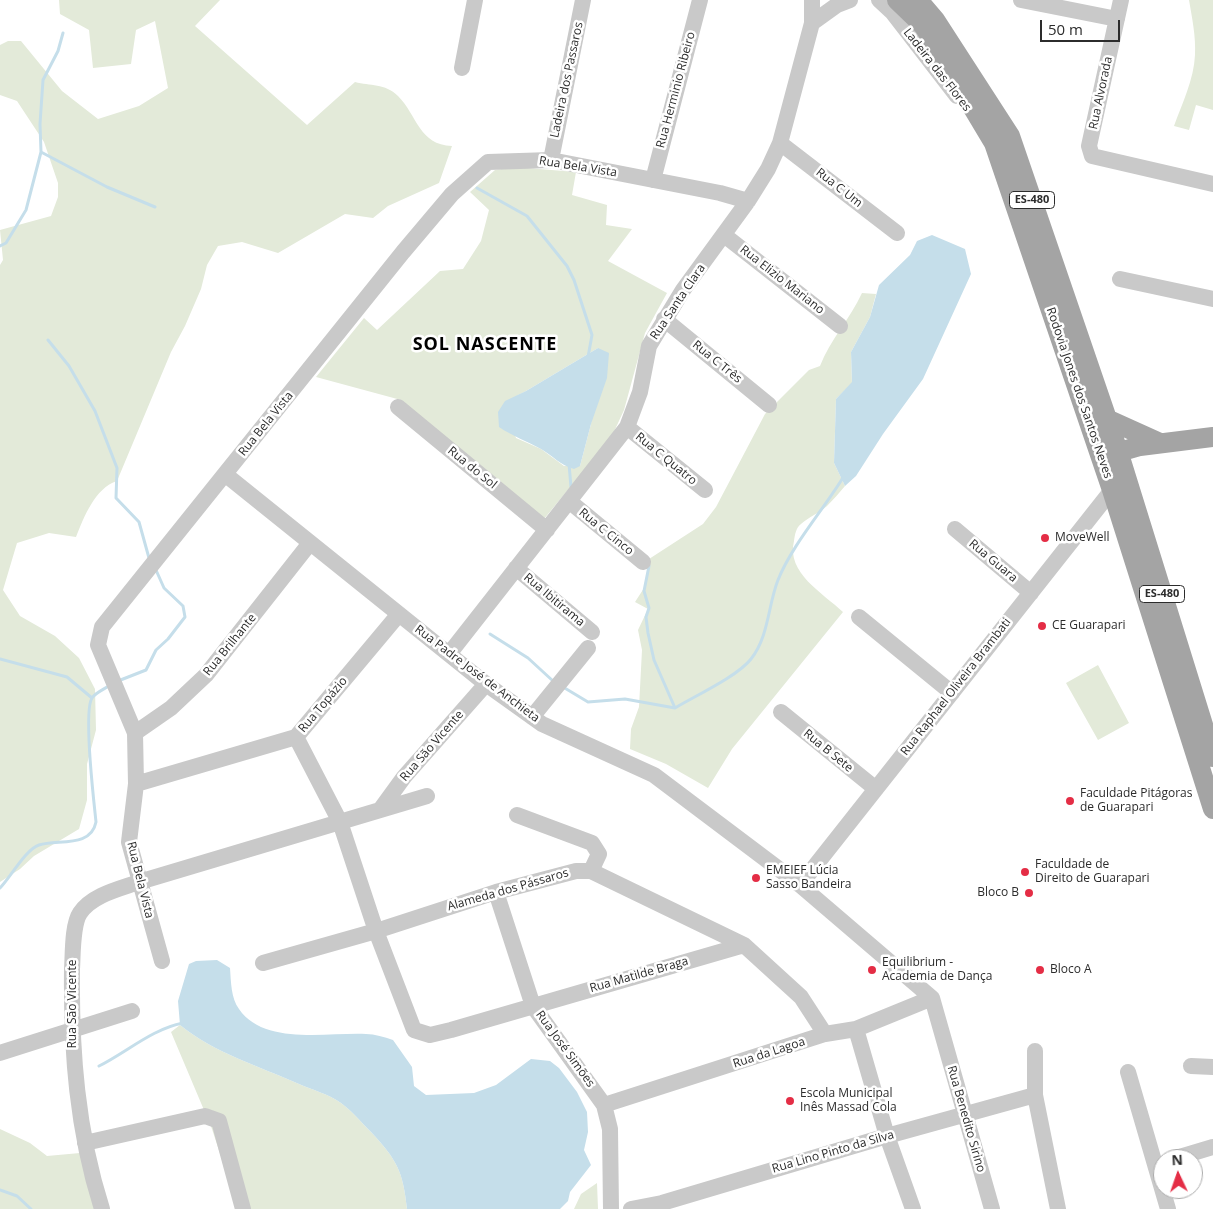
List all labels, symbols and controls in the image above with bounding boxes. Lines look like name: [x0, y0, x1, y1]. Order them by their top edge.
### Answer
scale bar: [1043, 10, 1123, 42]
text: 50 m: [1048, 19, 1083, 39]
street label: Ladeira dos Passaros: [548, 21, 586, 139]
street label: Ladeira das Flores: [900, 26, 974, 114]
street label: Rua Herminio Ribeiro: [654, 30, 698, 150]
street label: Rua Alvorada: [1086, 55, 1116, 131]
street label: Rua Bela Vista: [538, 154, 618, 180]
street label: Rua C Um: [813, 165, 865, 211]
road number: ES-480: [1010, 192, 1054, 208]
street label: Rua Elizio Mariano: [737, 243, 827, 317]
street label: Rua Santa Clara: [647, 261, 709, 343]
street label: Rodovia Jones dos Santos Neves: [1043, 306, 1115, 480]
district label: SOL NASCENTE: [411, 334, 559, 356]
street label: Rua C Três: [689, 338, 745, 386]
street label: Rua Bela Vista: [236, 389, 296, 459]
street label: Rua C Quatro: [632, 430, 700, 488]
street label: Rua do Sol: [445, 444, 499, 492]
street label: Rua C Cinco: [576, 506, 636, 558]
place label: MoveWell: [1055, 531, 1110, 545]
marker: MoveWell: [1039, 532, 1051, 544]
street label: Rua Guara: [966, 537, 1020, 585]
street label: Rua Ibitirama: [521, 570, 587, 630]
road number: ES-480: [1140, 586, 1184, 602]
street label: Rua Brilhante: [201, 611, 259, 679]
street label: Rua Raphael Oliveira Brambati: [898, 615, 1014, 759]
place label: CE Guarapari: [1052, 619, 1126, 633]
marker: CE Guarapari: [1036, 620, 1048, 632]
street label: Rua Padre José de Anchieta: [412, 622, 542, 726]
street label: Rua Topázio: [296, 674, 350, 736]
street label: Rua São Vicente: [397, 708, 467, 784]
street label: Rua B Sete: [800, 727, 856, 775]
place label: Faculdade Pitágoras de Guarapari: [1080, 787, 1192, 815]
marker: Faculdade Pitágoras de Guarapari: [1064, 795, 1076, 807]
street label: Rua Bela Vista: [123, 840, 157, 920]
place label: Faculdade de Direito de Guarapari: [1035, 858, 1149, 886]
place label: EMEIEF Lúcia Sasso Bandeira: [766, 864, 851, 892]
street label: Alameda dos Pássaros: [446, 866, 570, 914]
marker: Faculdade de Direito de Guarapari: [1019, 866, 1031, 878]
marker: EMEIEF Lúcia Sasso Bandeira: [750, 872, 762, 884]
place label: Bloco B: [977, 886, 1019, 900]
marker: Bloco B: [1023, 887, 1035, 899]
street label: Rua Matilde Braga: [588, 954, 690, 996]
place label: Equilibrium - Academia de Dança: [882, 956, 992, 984]
street label: Rua São Vicente: [66, 959, 80, 1049]
place label: Bloco A: [1050, 963, 1092, 977]
marker: Equilibrium - Academia de Dança: [866, 964, 878, 976]
marker: Bloco A: [1034, 964, 1046, 976]
street label: Rua José Simões: [532, 1008, 598, 1090]
street label: Rua da Lagoa: [731, 1035, 807, 1071]
street label: Rua Benedito Sirino: [944, 1064, 988, 1174]
place label: Escola Municipal Inês Massad Cola: [800, 1087, 897, 1115]
marker: Escola Municipal Inês Massad Cola: [784, 1095, 796, 1107]
street label: Rua Lino Pinto da Silva: [770, 1128, 896, 1176]
north arrow: [1153, 1149, 1203, 1199]
text: N: [1171, 1150, 1183, 1169]

